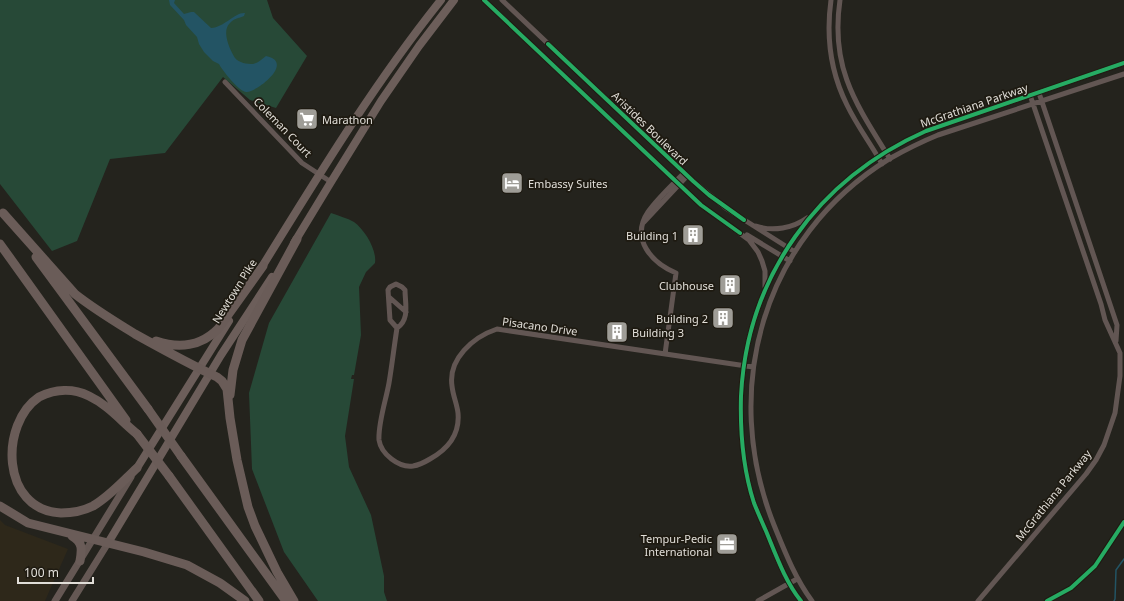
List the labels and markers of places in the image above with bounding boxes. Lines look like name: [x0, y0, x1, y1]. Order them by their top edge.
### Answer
supermarket icon: Marathon: [294, 106, 320, 132]
place label: Marathon: [322, 112, 373, 127]
hotel icon: Embassy Suites: [499, 170, 525, 196]
place label: Embassy Suites: [528, 176, 607, 191]
building icon: Building 1: [680, 222, 706, 248]
place label: Building 1: [626, 228, 678, 243]
building icon: Clubhouse: [717, 272, 743, 298]
place label: Clubhouse: [659, 278, 714, 293]
building icon: Building 2: [710, 305, 736, 331]
place label: Building 2: [656, 311, 708, 326]
building icon: Building 3: [604, 319, 630, 345]
place label: Building 3: [632, 325, 684, 340]
place label: Tempur-Pedic International: [641, 531, 712, 559]
office icon: Tempur-Pedic International: [714, 531, 740, 557]

